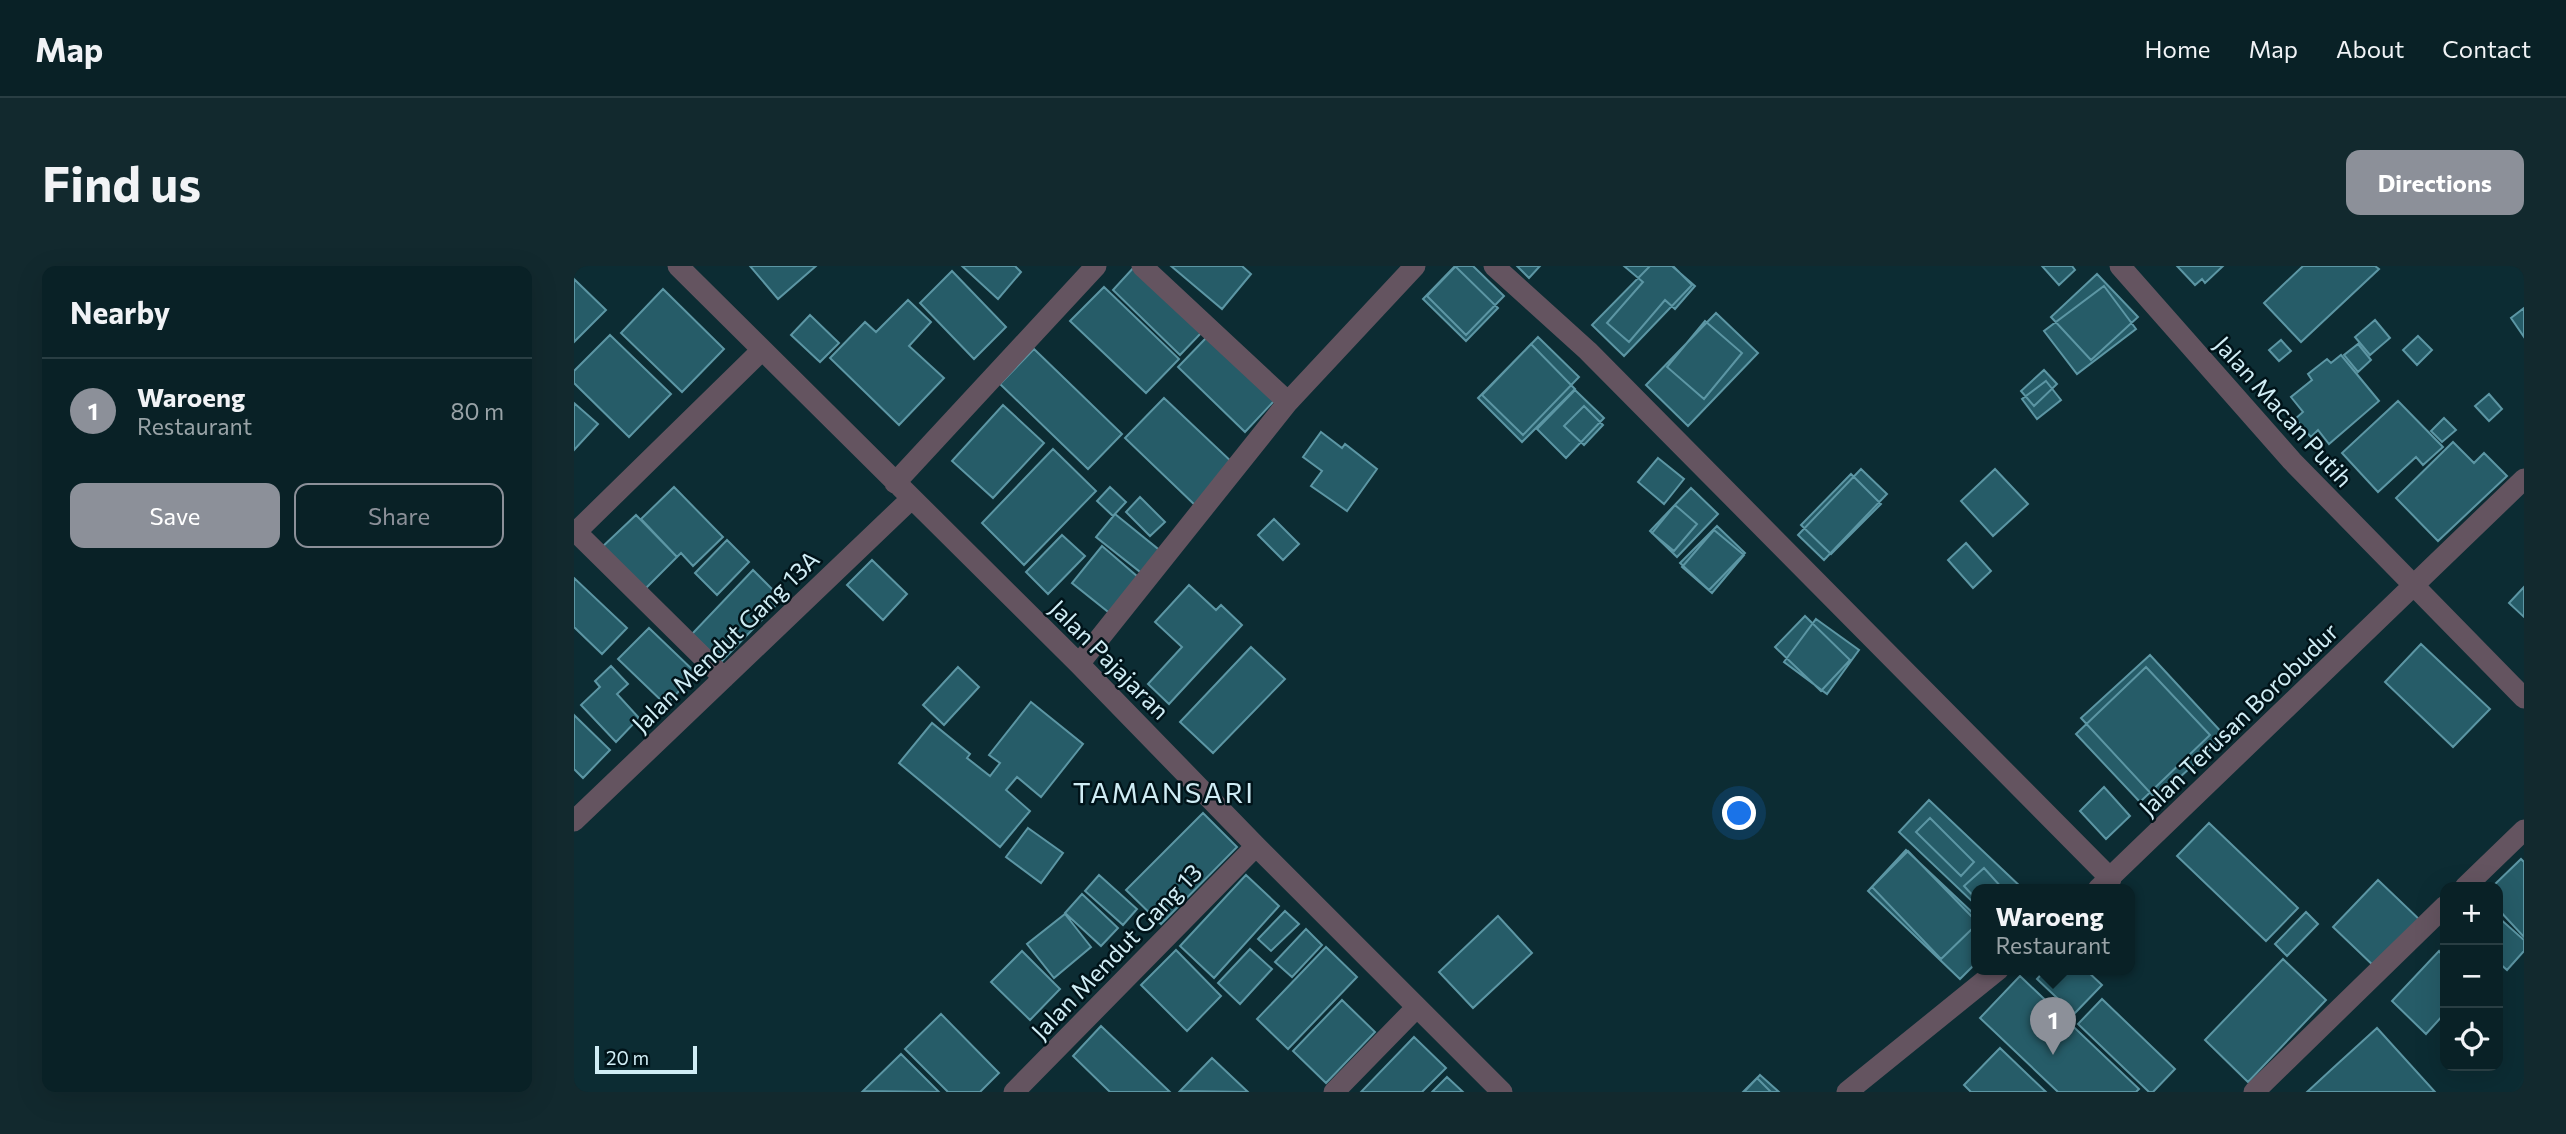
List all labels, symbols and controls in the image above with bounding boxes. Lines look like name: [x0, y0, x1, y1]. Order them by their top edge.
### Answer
text: Map: [35, 28, 103, 69]
text: Home: [2145, 34, 2211, 63]
text: Map: [2249, 34, 2298, 63]
text: About: [2336, 34, 2404, 63]
text: Contact: [2442, 34, 2531, 63]
button: Directions: [2346, 150, 2524, 215]
text: Find us: [42, 152, 201, 212]
text: Nearby: [70, 293, 170, 330]
street label: Jalan Macan Putih: [2209, 330, 2359, 492]
text: Waroeng: [137, 381, 245, 412]
text: 1: [88, 397, 98, 425]
text: 80 m: [451, 397, 504, 425]
text: Restaurant: [137, 412, 252, 440]
button: Save: [70, 483, 280, 548]
button: Share: [294, 483, 504, 548]
street label: Jalan Mendut Gang 13A: [625, 544, 825, 738]
street label: Jalan Pajajaran: [1044, 593, 1176, 725]
street label: Jalan Terusan Borobudur: [2132, 616, 2344, 822]
district label: TAMANSARI: [1073, 775, 1255, 809]
your location: [1722, 796, 1756, 830]
street label: Jalan Mendut Gang 13: [1025, 857, 1207, 1045]
map controls: [2440, 882, 2503, 1071]
button: +: [2440, 882, 2503, 945]
popup: [1971, 884, 2135, 975]
text: Waroeng: [1995, 900, 2104, 931]
text: Restaurant: [1995, 931, 2111, 959]
button: −: [2440, 945, 2503, 1008]
pin: 1: [2030, 997, 2076, 1055]
button: locate: [2440, 1008, 2503, 1071]
scale bar: [595, 1043, 696, 1075]
text: 20 m: [606, 1046, 649, 1069]

